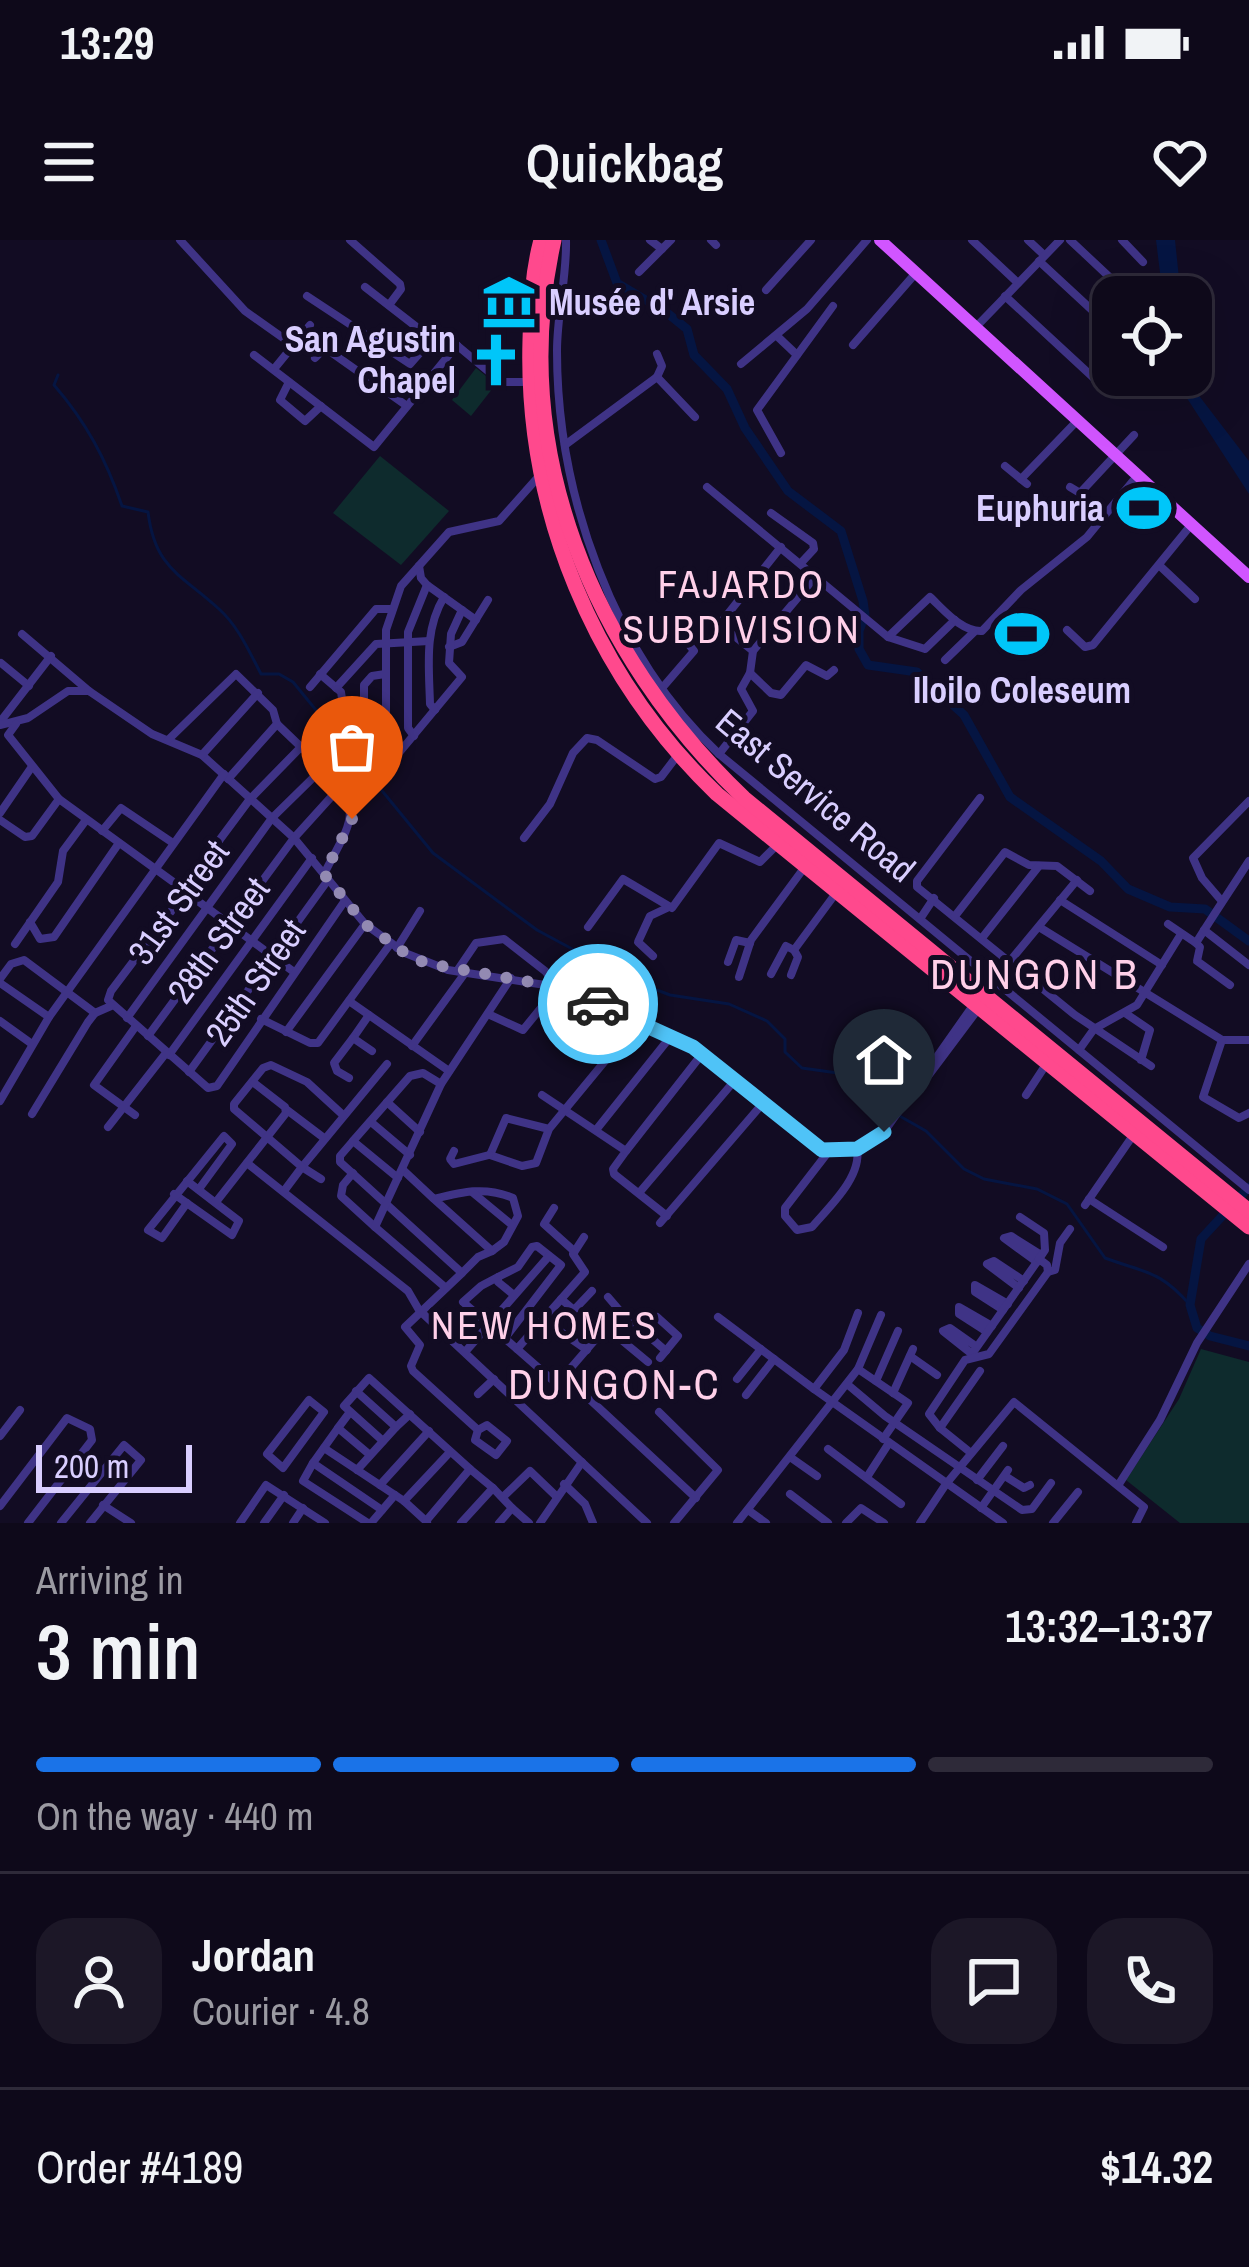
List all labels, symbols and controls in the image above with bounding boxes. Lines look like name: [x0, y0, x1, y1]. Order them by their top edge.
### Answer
text: 13:29: [60, 12, 154, 73]
text: Quickbag: [526, 126, 723, 199]
icon: menu: [36, 129, 102, 195]
icon: heart: [1147, 129, 1213, 195]
museum icon: Musée d' Arsie: [480, 273, 538, 331]
map controls: [1092, 276, 1212, 396]
button: locate: [1092, 276, 1212, 396]
place label: Musée d' Arsie: [549, 278, 755, 326]
place label: San Agustin Chapel: [285, 315, 456, 404]
church icon: San Agustin Chapel: [467, 331, 525, 389]
sports icon: Euphuria: [1115, 479, 1173, 537]
place label: Euphuria: [976, 484, 1105, 532]
district label: FAJARDO SUBDIVISION: [622, 558, 862, 655]
sports icon: Iloilo Coleseum: [993, 605, 1051, 663]
place label: Iloilo Coleseum: [913, 666, 1131, 714]
pin: [301, 696, 403, 819]
street label: East Service Road: [706, 698, 926, 892]
icon: bag: [319, 714, 385, 780]
street label: 31st Street: [117, 830, 239, 974]
street label: 28th Street: [156, 867, 280, 1013]
street label: 25th Street: [194, 909, 316, 1055]
courier: [538, 944, 658, 1064]
district label: DUNGON B: [930, 946, 1140, 1002]
icon: car: [565, 971, 631, 1037]
pin: [833, 1009, 935, 1132]
icon: home: [851, 1027, 917, 1093]
district label: NEW HOMES: [431, 1299, 659, 1351]
district label: DUNGON-C: [508, 1356, 722, 1412]
scale bar: [36, 1439, 192, 1492]
text: 200 m: [54, 1444, 129, 1488]
text: Arriving in: [36, 1554, 184, 1606]
text: 13:32–13:37: [1005, 1595, 1213, 1656]
text: 3 min: [36, 1598, 201, 1703]
text: On the way · 440 m: [36, 1790, 313, 1842]
button: person: [36, 1918, 162, 2044]
button: chat: [931, 1918, 1057, 2044]
button: phone: [1087, 1918, 1213, 2044]
text: Jordan: [192, 1924, 315, 1985]
text: Courier · 4.8: [192, 1985, 370, 2037]
text: Order #4189: [36, 2136, 243, 2197]
text: $14.32: [1100, 2136, 1213, 2197]

